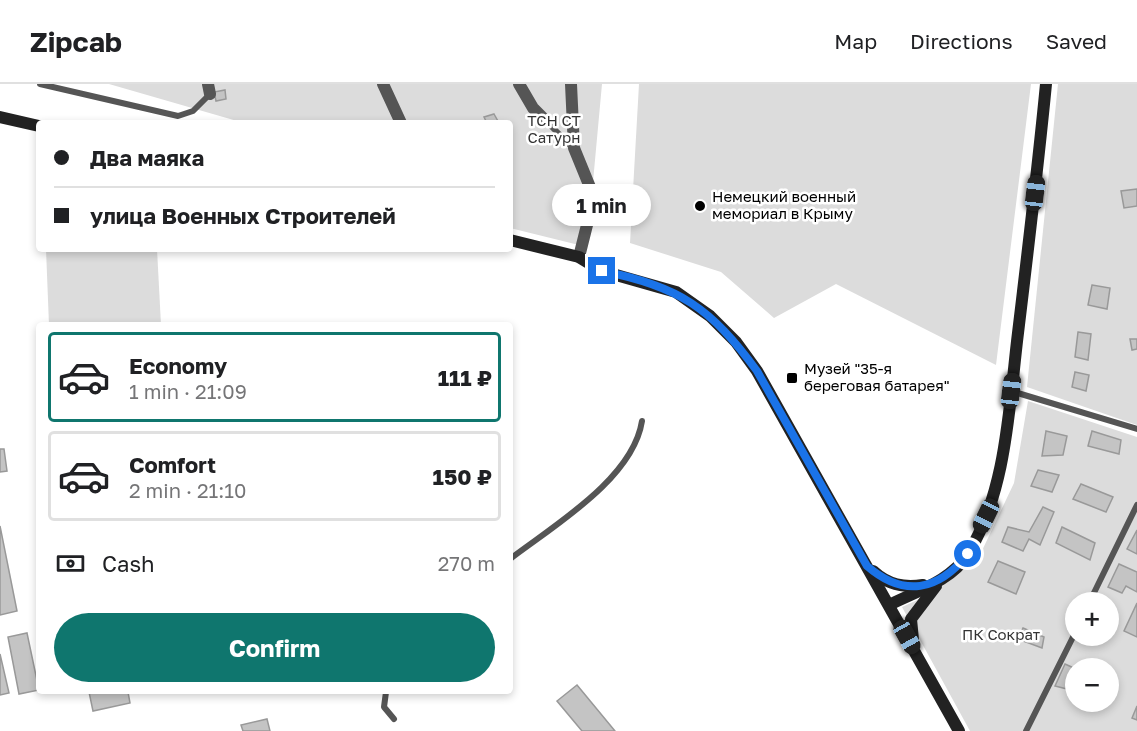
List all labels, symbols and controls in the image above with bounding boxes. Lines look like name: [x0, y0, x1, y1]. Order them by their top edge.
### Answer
text: Zipcab: [30, 25, 122, 58]
text: Map: [834, 28, 877, 54]
text: Directions: [910, 28, 1013, 54]
text: Saved: [1046, 28, 1107, 54]
park label: ТСН СТ Сатурн: [527, 111, 581, 146]
text: Два маяка: [90, 144, 204, 171]
car: [1024, 174, 1046, 212]
callout: 1 min: [552, 184, 652, 226]
place label: Немецкий военный мемориал в Крыму: [712, 187, 856, 222]
text: 1 min: [576, 193, 627, 217]
marker: Немецкий военный мемориал в Крыму: [693, 199, 707, 213]
text: улица Военных Строителей: [90, 202, 396, 229]
route end: [588, 257, 615, 284]
icon: car: [57, 350, 111, 404]
text: Economy: [129, 352, 227, 379]
place label: Музей "35-я береговая батарея": [804, 359, 950, 394]
text: 111 ₽: [438, 364, 492, 391]
marker: Музей "35-я береговая батарея": [785, 371, 799, 385]
car: [1000, 372, 1022, 410]
text: 1 min · 21:09: [129, 379, 247, 403]
icon: car: [57, 449, 111, 503]
text: Comfort: [129, 451, 216, 478]
text: 150 ₽: [433, 463, 492, 490]
text: 2 min · 21:10: [129, 478, 246, 502]
car: [970, 496, 1002, 536]
route start: [954, 540, 981, 567]
icon: cash: [54, 547, 87, 580]
text: Cash: [102, 550, 155, 577]
text: 270 m: [438, 551, 495, 575]
map controls: [1065, 592, 1119, 712]
button: +: [1065, 592, 1119, 646]
button: Confirm: [54, 613, 495, 682]
car: [890, 617, 924, 657]
park label: ПК Сократ: [962, 625, 1041, 643]
button: −: [1065, 658, 1119, 712]

